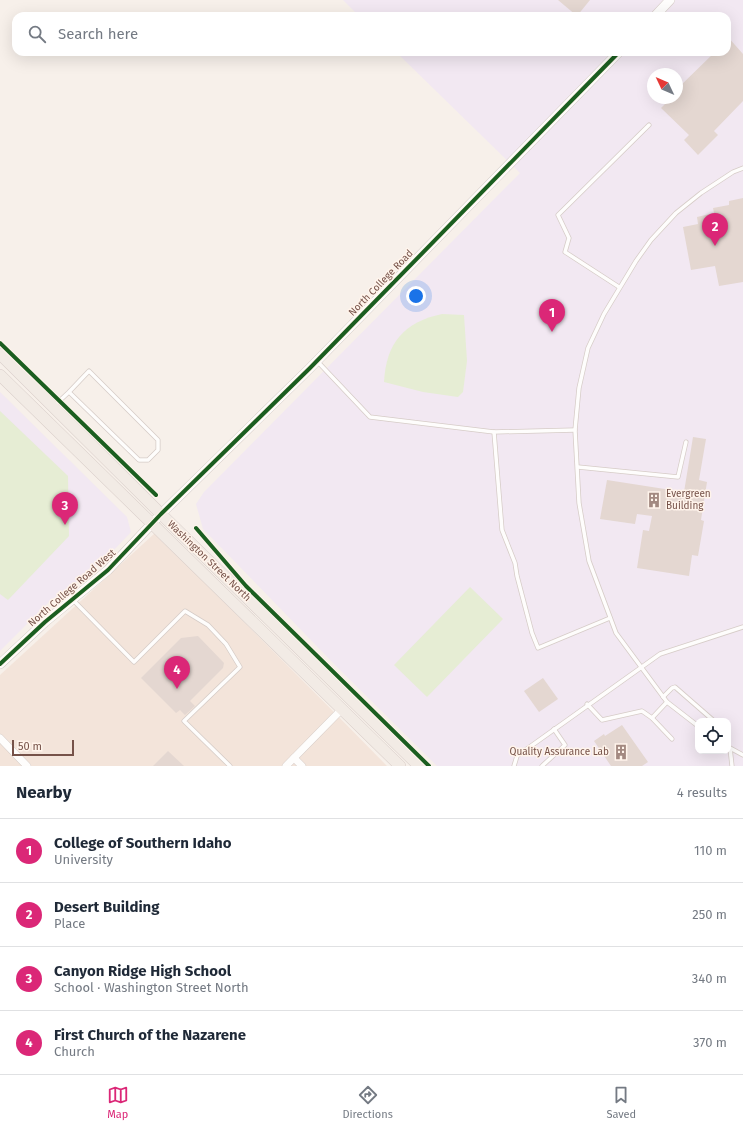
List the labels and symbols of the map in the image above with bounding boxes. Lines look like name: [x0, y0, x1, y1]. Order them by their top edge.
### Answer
north arrow: [647, 68, 683, 104]
pin: 2: [702, 213, 728, 246]
street label: North College Road: [346, 247, 416, 319]
your location: [406, 286, 426, 306]
pin: 1: [539, 299, 565, 332]
place label: Evergreen Building: [666, 488, 711, 512]
building icon: Evergreen Building: [645, 491, 663, 509]
pin: 3: [52, 492, 78, 525]
street label: Washington Street North: [165, 518, 253, 604]
street label: North College Road West: [26, 547, 118, 629]
pin: 4: [164, 656, 190, 689]
scale bar: [12, 738, 74, 757]
building icon: Quality Assurance Lab: [612, 743, 630, 761]
place label: Quality Assurance Lab: [510, 746, 609, 758]

